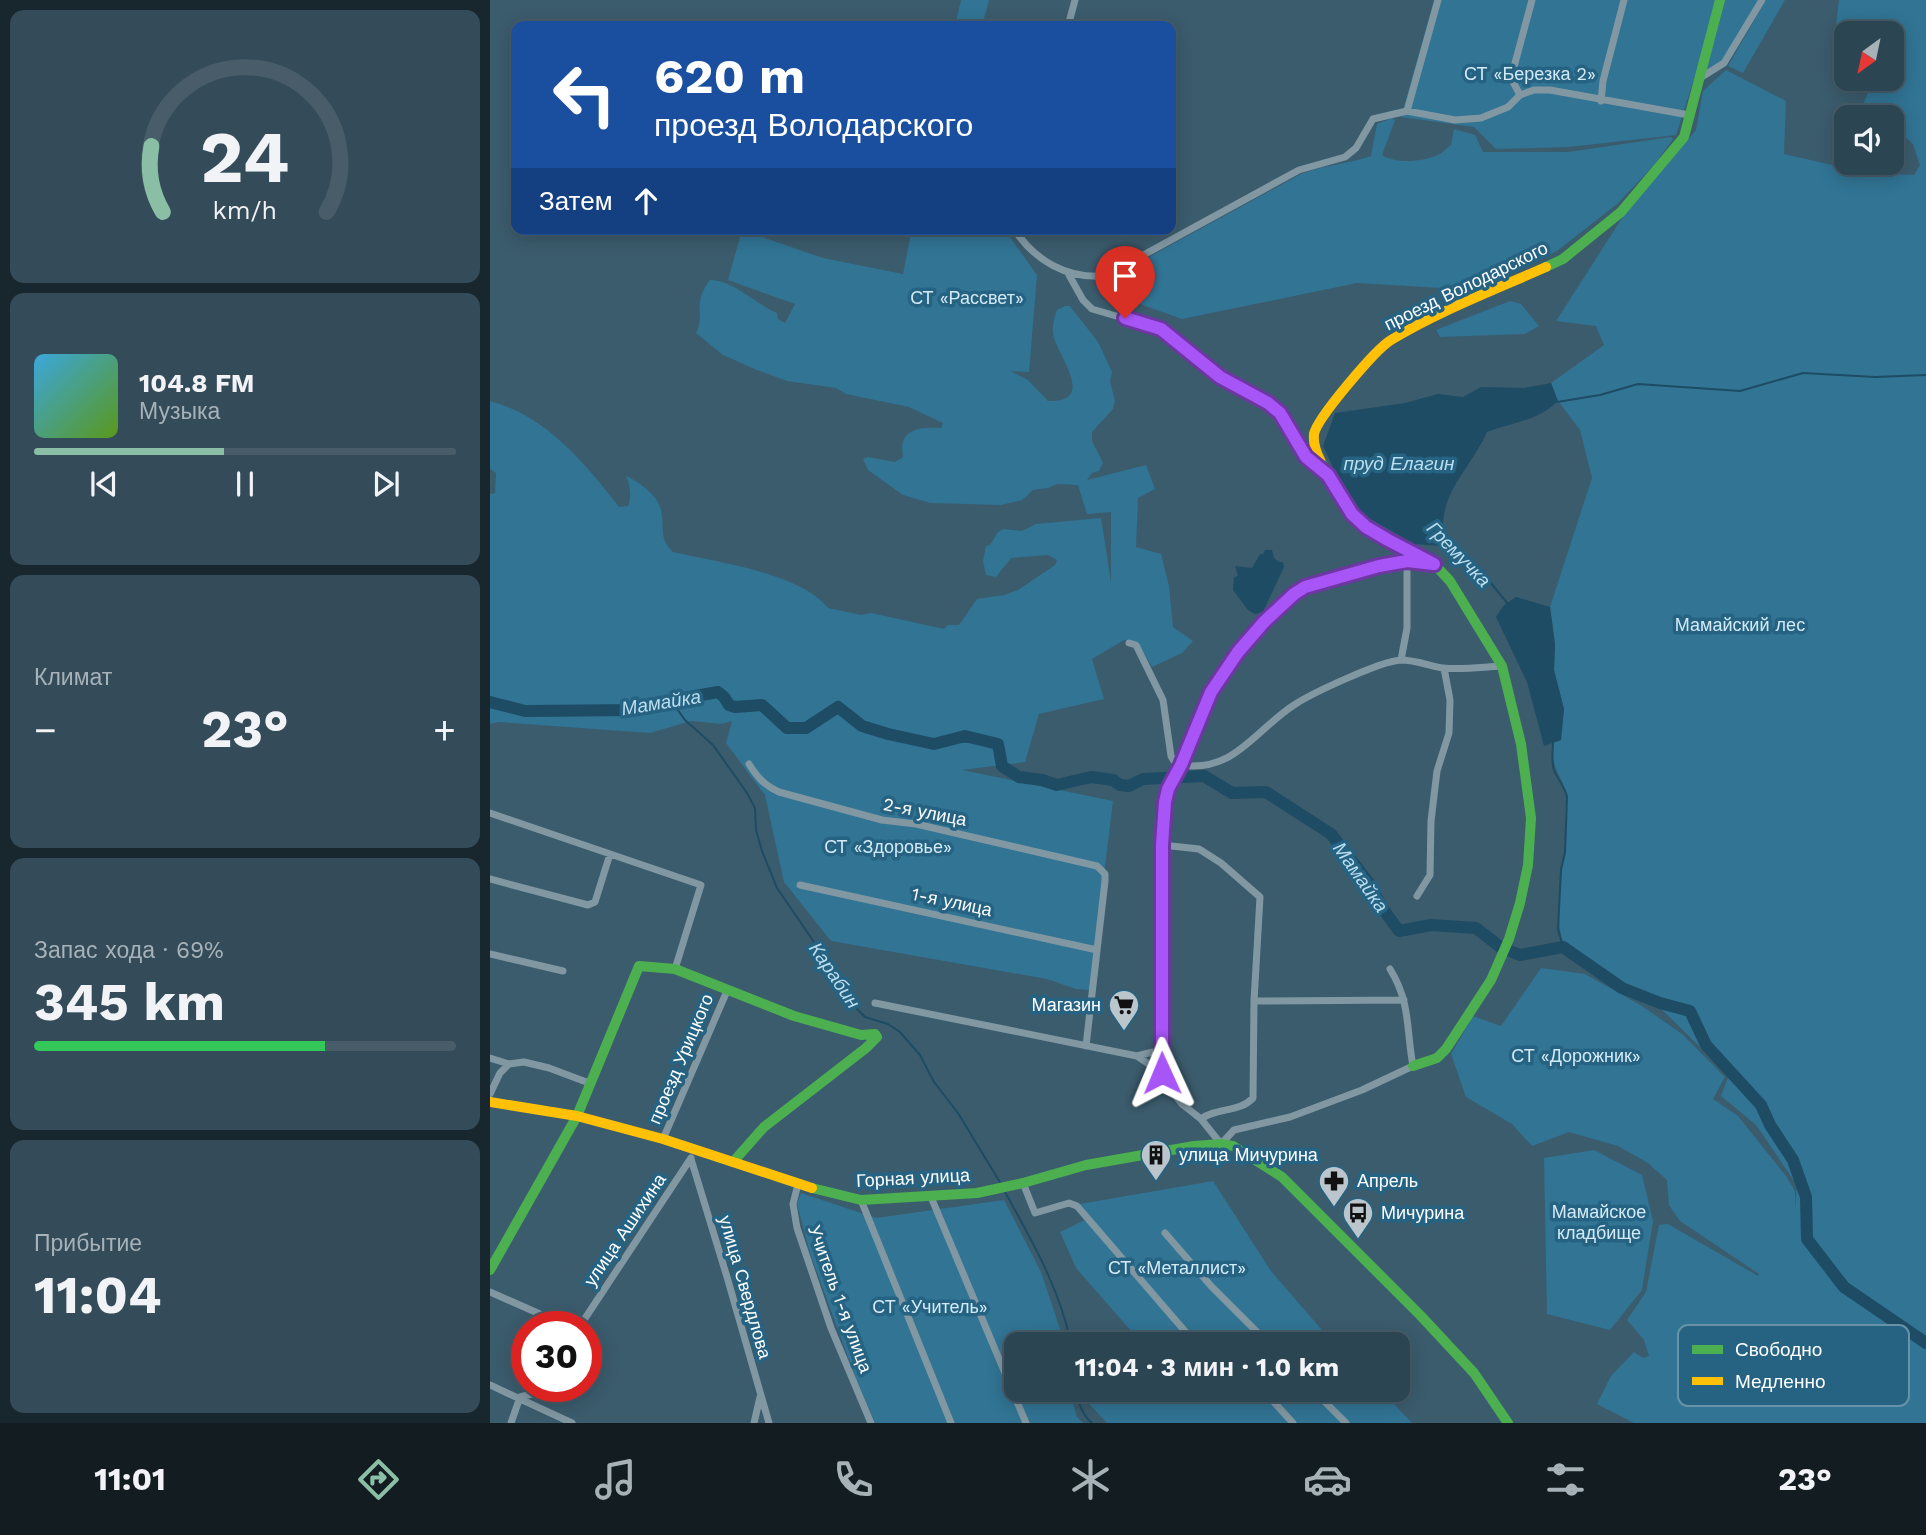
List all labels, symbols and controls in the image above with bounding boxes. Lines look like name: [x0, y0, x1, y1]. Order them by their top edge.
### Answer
north arrow: [1834, 21, 1904, 91]
map controls: [1834, 21, 1904, 175]
text: 620 m: [654, 47, 805, 105]
icon: left: [539, 49, 630, 140]
park label: СТ «Березка 2»: [1464, 63, 1596, 84]
button: sound: [1834, 105, 1904, 175]
text: проезд Володарского: [654, 106, 973, 144]
text: 24: [200, 115, 290, 201]
icon: ahead: [627, 182, 665, 220]
text: Затем: [539, 186, 613, 216]
text: km/h: [213, 196, 277, 225]
street label: проезд Володарского: [1380, 237, 1551, 334]
pin: [1095, 246, 1155, 318]
icon: arrive: [1106, 257, 1144, 295]
park label: СТ «Рассвет»: [910, 287, 1024, 308]
text: 104.8 FM: [139, 368, 254, 398]
text: Музыка: [139, 398, 220, 425]
water label: пруд Елагин: [1343, 452, 1455, 475]
icon: previous: [85, 465, 123, 503]
icon: pause: [226, 465, 264, 503]
icon: next: [367, 465, 405, 503]
water label: Гремучка: [1422, 517, 1495, 592]
park label: Мамайский лес: [1675, 614, 1805, 635]
text: Климат: [34, 664, 112, 691]
water label: Мамайка: [620, 685, 703, 720]
text: 23°: [201, 699, 289, 760]
text: −: [34, 708, 57, 752]
text: +: [433, 708, 456, 752]
street label: 2-я улица: [882, 793, 970, 830]
park label: СТ «Здоровье»: [824, 836, 952, 857]
water label: Мамайка: [1328, 838, 1393, 917]
street label: 1-я улица: [910, 883, 995, 920]
text: Запас хода · 69%: [34, 937, 224, 964]
water label: Карабин: [804, 938, 865, 1013]
text: 345 km: [34, 972, 225, 1033]
supermarket icon: Магазин: [1107, 988, 1141, 1032]
street label: проезд Урицкого: [644, 991, 717, 1127]
place label: Магазин: [1032, 994, 1101, 1015]
position arrow: [1125, 1036, 1199, 1110]
park label: СТ «Дорожник»: [1511, 1045, 1641, 1066]
building icon: улица Мичурина: [1139, 1138, 1173, 1182]
place label: улица Мичурина: [1179, 1144, 1319, 1165]
street label: Горная улица: [856, 1164, 971, 1191]
pharmacy icon: Апрель: [1317, 1164, 1351, 1208]
street label: улица Ашихина: [579, 1169, 671, 1290]
place label: Апрель: [1357, 1170, 1418, 1191]
bus stop icon: Мичурина: [1341, 1196, 1375, 1240]
park label: Мамайское кладбище: [1552, 1201, 1646, 1243]
place label: Мичурина: [1381, 1202, 1465, 1223]
street label: улица Свердлова: [715, 1213, 776, 1362]
street label: Учитель 1-я улица: [804, 1222, 877, 1376]
text: Прибытие: [34, 1230, 142, 1257]
park label: СТ «Металлист»: [1108, 1257, 1246, 1278]
text: 11:04: [34, 1265, 162, 1326]
park label: СТ «Учитель»: [872, 1296, 988, 1317]
speed limit sign: 30: [511, 1311, 602, 1402]
legend: [1678, 1325, 1909, 1406]
text: Свободно: [1735, 1338, 1822, 1361]
text: 11:04 · 3 мин · 1.0 km: [1075, 1352, 1339, 1382]
text: Медленно: [1735, 1370, 1825, 1393]
icon: directions: [354, 1455, 403, 1504]
icon: music: [591, 1455, 640, 1504]
icon: phone: [829, 1455, 878, 1504]
icon: climate: [1066, 1455, 1115, 1504]
icon: car: [1303, 1455, 1352, 1504]
icon: filters: [1541, 1455, 1590, 1504]
text: 11:01: [94, 1460, 166, 1498]
text: 23°: [1778, 1460, 1832, 1498]

